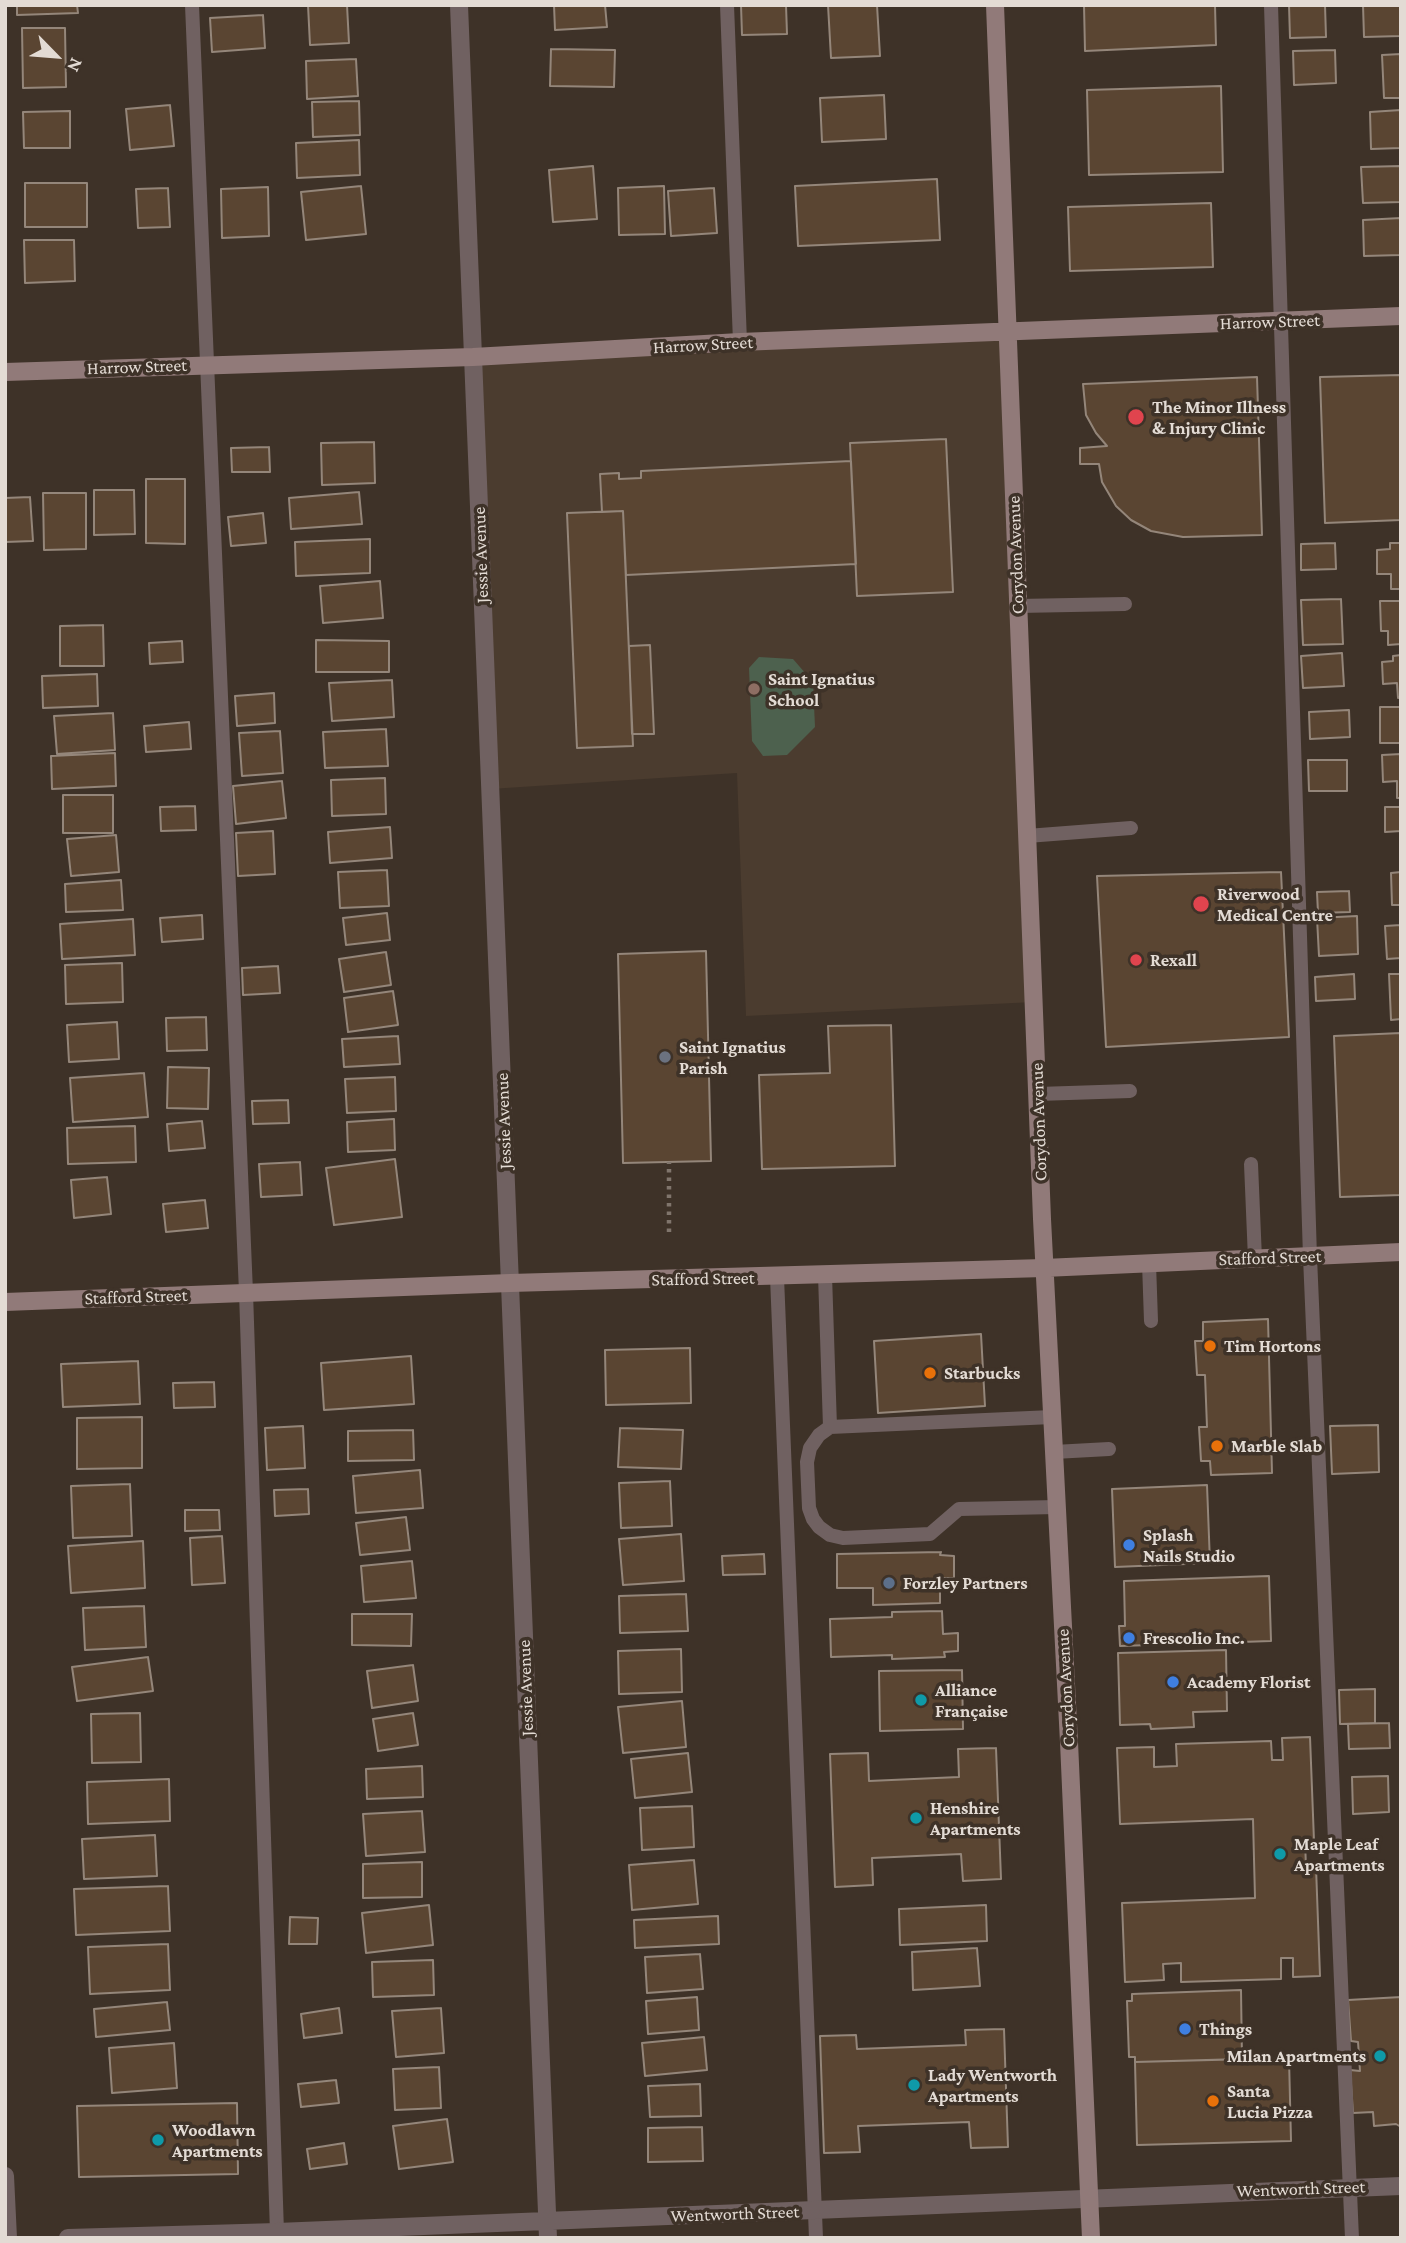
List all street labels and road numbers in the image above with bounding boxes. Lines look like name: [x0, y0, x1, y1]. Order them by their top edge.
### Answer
street label: Harrow Street: [1220, 309, 1320, 335]
street label: Harrow Street: [652, 332, 754, 358]
street label: Harrow Street: [87, 354, 187, 380]
street label: Corydon Avenue: [1003, 495, 1029, 615]
street label: Jessie Avenue: [469, 506, 493, 604]
street label: Corydon Avenue: [1026, 1062, 1052, 1182]
street label: Jessie Avenue: [492, 1072, 516, 1170]
street label: Stafford Street: [1218, 1245, 1322, 1271]
street label: Stafford Street: [651, 1267, 755, 1291]
street label: Stafford Street: [84, 1284, 188, 1310]
street label: Corydon Avenue: [1052, 1628, 1080, 1748]
street label: Jessie Avenue: [514, 1639, 538, 1737]
street label: Wentworth Street: [1236, 2176, 1366, 2202]
street label: Wentworth Street: [670, 2201, 800, 2227]

